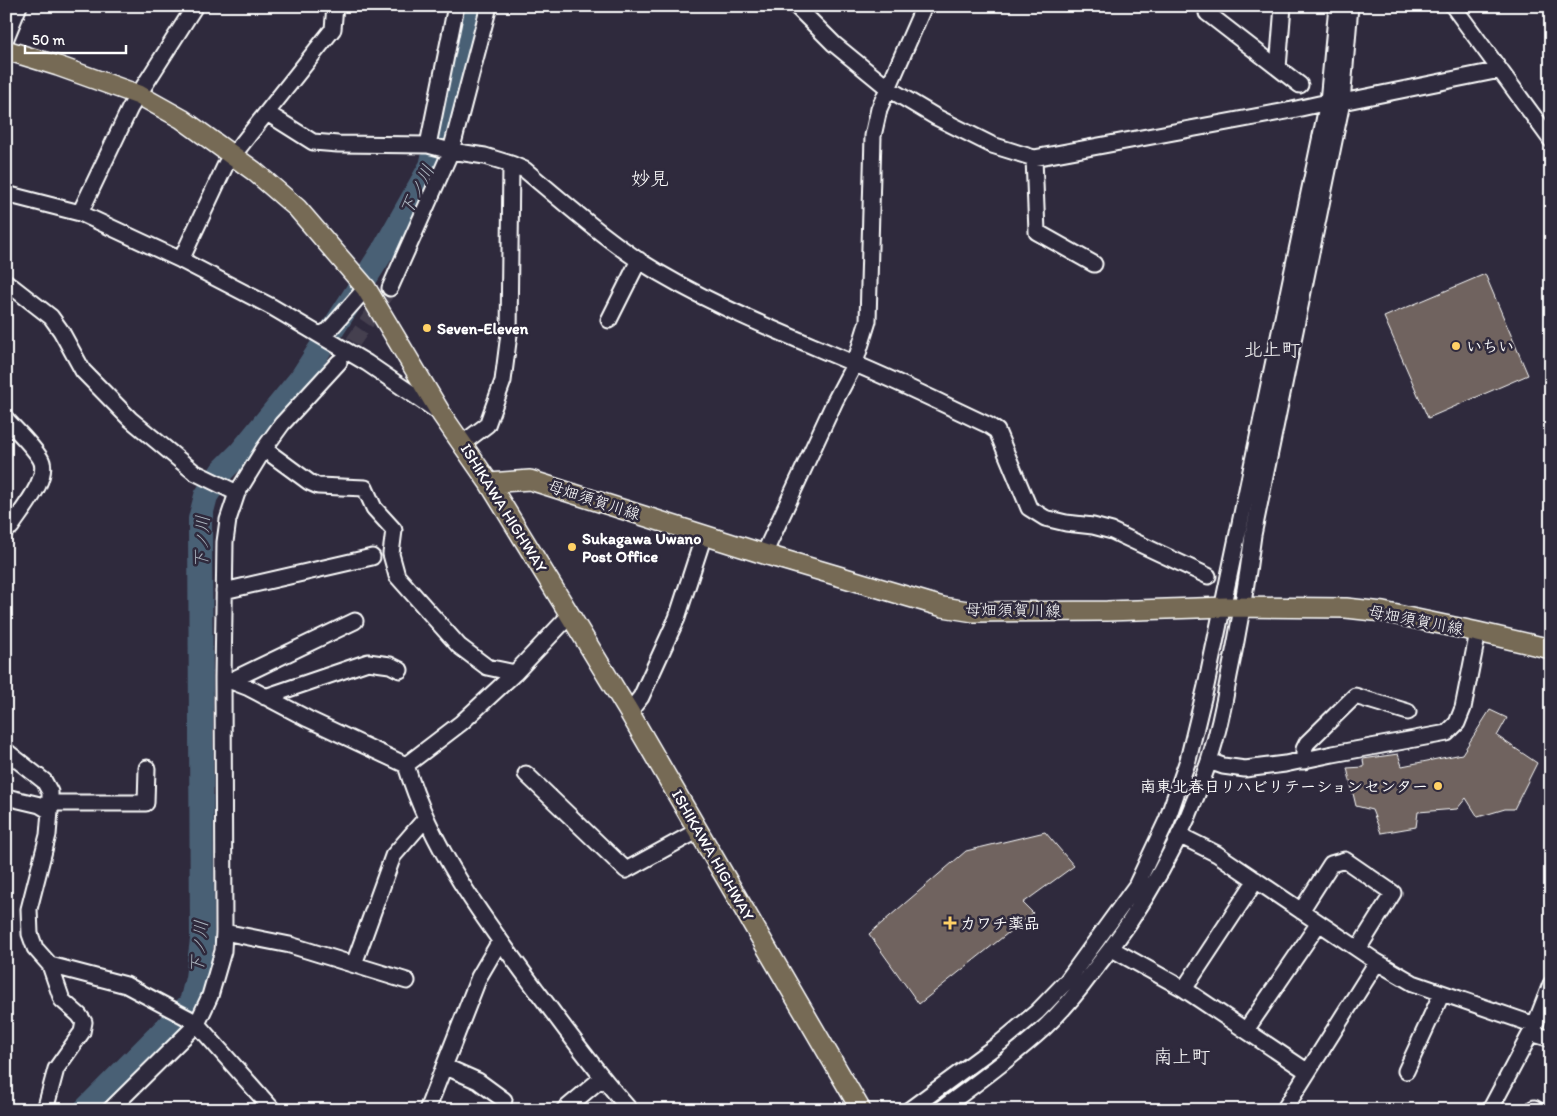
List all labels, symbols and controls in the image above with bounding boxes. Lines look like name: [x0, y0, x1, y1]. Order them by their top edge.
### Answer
scale bar: [25, 22, 126, 54]
text: 50 m: [32, 31, 65, 49]
water label: 下ノ川: [395, 161, 439, 219]
district label: 妙見: [631, 167, 669, 190]
place label: Seven-Eleven: [437, 319, 529, 338]
marker: Seven-Eleven: [421, 322, 433, 334]
place label: いちい: [1466, 337, 1514, 356]
district label: 北上町: [1243, 338, 1301, 361]
marker: いちい: [1450, 340, 1462, 352]
street label: ISHIKAWA HIGHWAY: [457, 440, 551, 576]
street label: 母畑須賀川線: [545, 476, 643, 524]
water label: 下ノ川: [190, 515, 214, 569]
place label: Sukagawa Uwano Post Office: [582, 529, 701, 566]
marker: Sukagawa Uwano Post Office: [566, 541, 578, 553]
street label: 母畑須賀川線: [965, 600, 1061, 620]
street label: 母畑須賀川線: [1367, 602, 1465, 638]
place label: 南東北春日リハビリテーションセンター: [1140, 777, 1428, 796]
marker: 南東北春日リハビリテーションセンター: [1432, 780, 1444, 792]
street label: ISHIKAWA HIGHWAY: [668, 786, 758, 924]
place label: カワチ薬品: [960, 914, 1040, 933]
marker: カワチ薬品: [944, 917, 956, 929]
water label: 下ノ川: [186, 919, 212, 975]
district label: 南上町: [1153, 1045, 1211, 1068]

